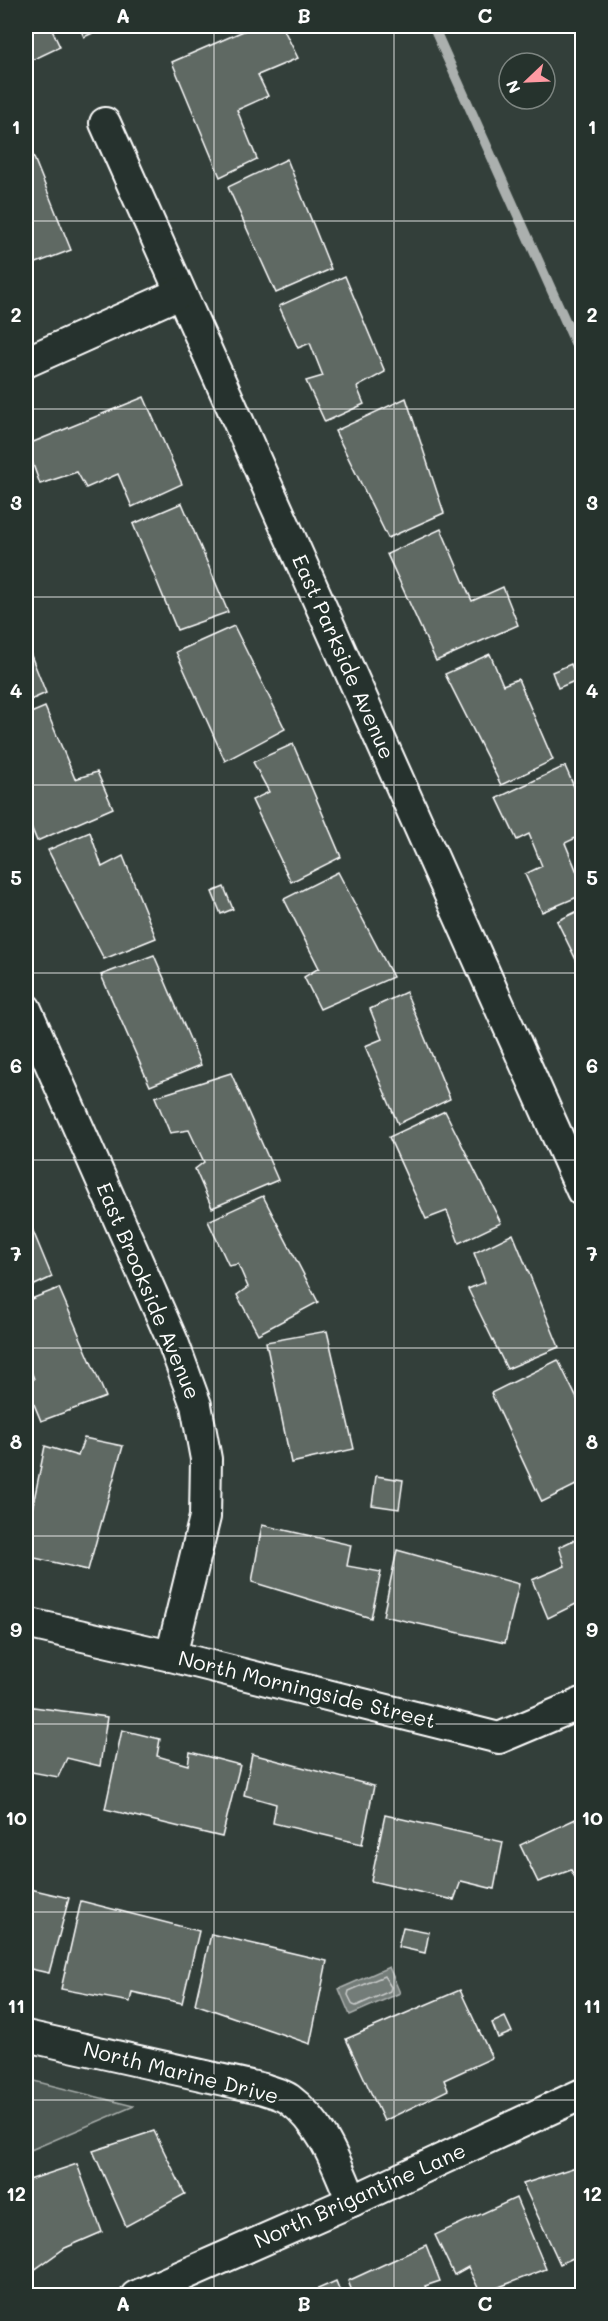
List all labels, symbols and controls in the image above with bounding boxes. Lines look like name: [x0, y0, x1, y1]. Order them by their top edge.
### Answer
text: A: [116, 2, 130, 28]
text: B: [297, 2, 311, 28]
text: C: [478, 2, 493, 28]
north arrow: [497, 51, 557, 111]
text: N: [501, 77, 525, 97]
text: 1: [12, 113, 20, 139]
text: 1: [588, 113, 596, 139]
text: 2: [10, 301, 22, 327]
text: 2: [586, 301, 598, 327]
text: 3: [10, 489, 22, 515]
text: 3: [586, 489, 598, 515]
street label: East Parkside Avenue: [287, 550, 402, 763]
text: 4: [10, 677, 23, 703]
text: 4: [586, 677, 599, 703]
text: 5: [10, 864, 22, 890]
text: 5: [586, 864, 598, 890]
text: 6: [10, 1052, 22, 1078]
text: 6: [586, 1052, 598, 1078]
street label: East Brookside Avenue: [91, 1178, 207, 1403]
text: 7: [10, 1240, 22, 1266]
text: 7: [586, 1240, 598, 1266]
text: 8: [10, 1428, 22, 1454]
text: 8: [586, 1428, 598, 1454]
text: 9: [10, 1616, 22, 1642]
text: 9: [586, 1616, 598, 1642]
street label: North Morningside Street: [176, 1643, 439, 1734]
text: 10: [5, 1804, 27, 1830]
text: 10: [581, 1804, 603, 1830]
text: 11: [7, 1992, 25, 2018]
text: 11: [583, 1992, 601, 2018]
street label: North Marine Drive: [81, 2034, 282, 2109]
street label: North Brigantine Lane: [249, 2136, 469, 2254]
text: 12: [6, 2180, 26, 2206]
text: 12: [582, 2180, 602, 2206]
text: A: [116, 2290, 130, 2316]
text: B: [297, 2290, 311, 2316]
text: C: [478, 2290, 493, 2316]

